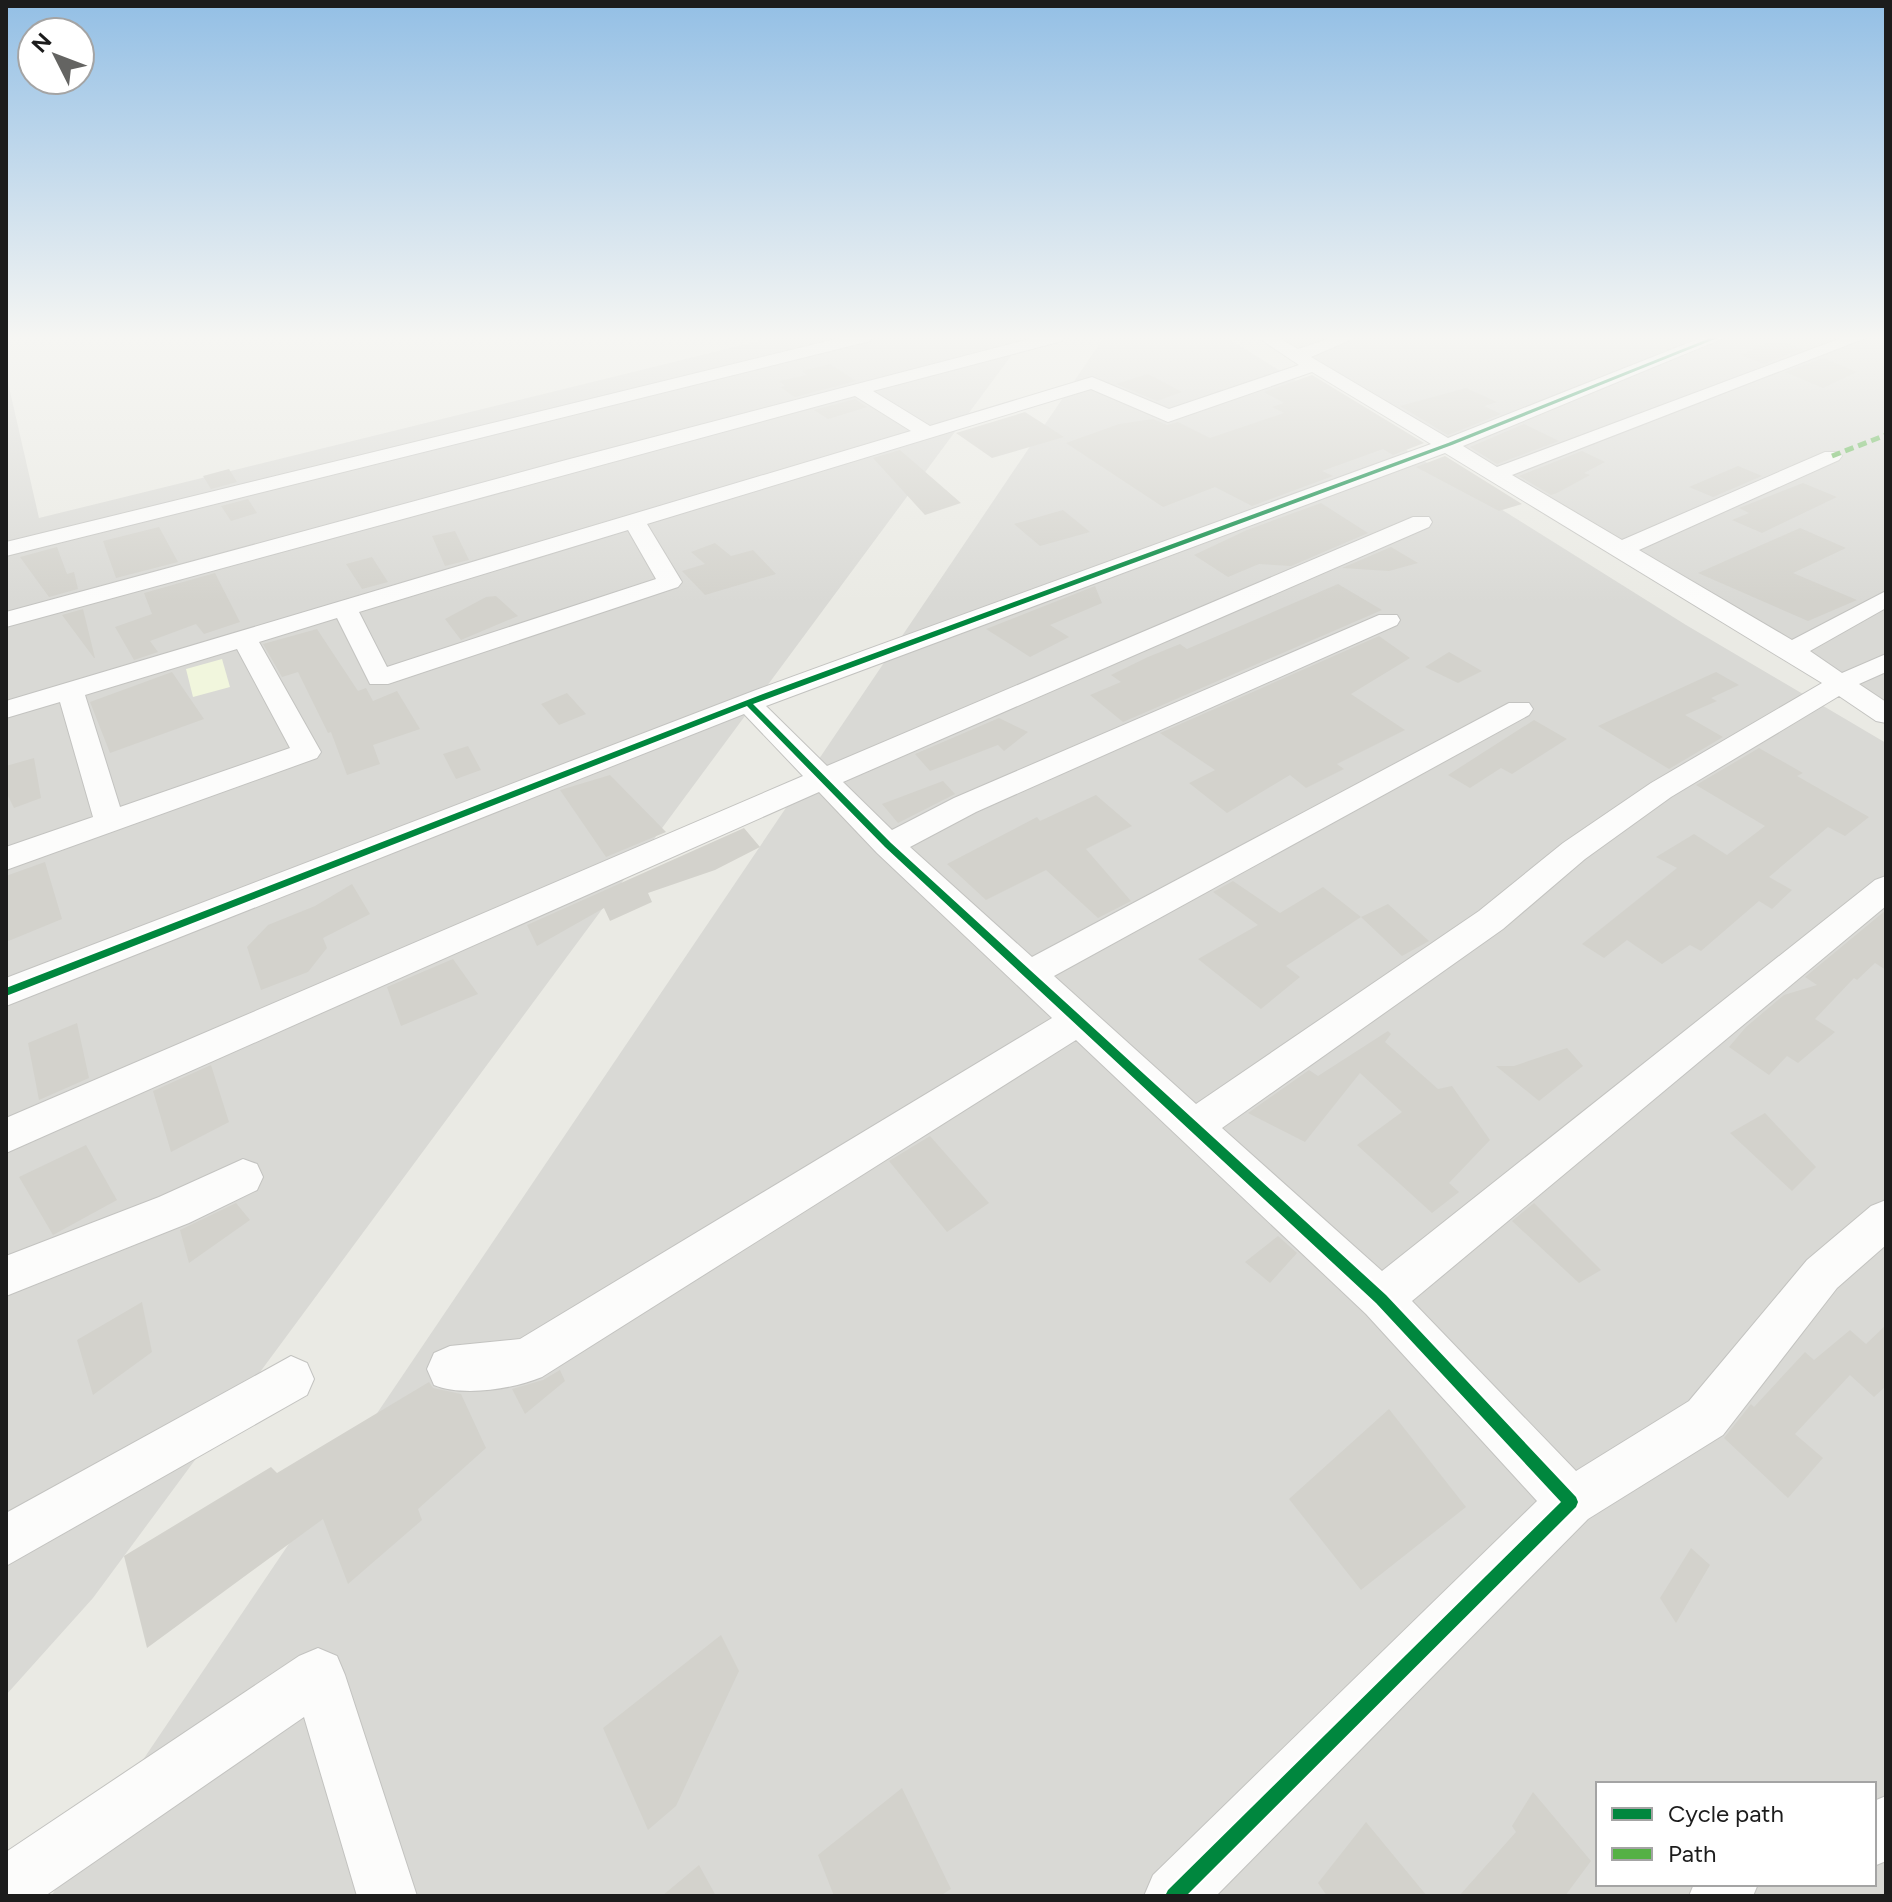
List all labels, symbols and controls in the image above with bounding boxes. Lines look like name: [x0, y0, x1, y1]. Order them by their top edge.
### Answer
north arrow: [16, 16, 96, 96]
text: N: [26, 28, 57, 58]
legend: [1596, 1782, 1876, 1886]
text: Cycle path: [1668, 1799, 1784, 1828]
text: Path: [1668, 1839, 1716, 1868]

